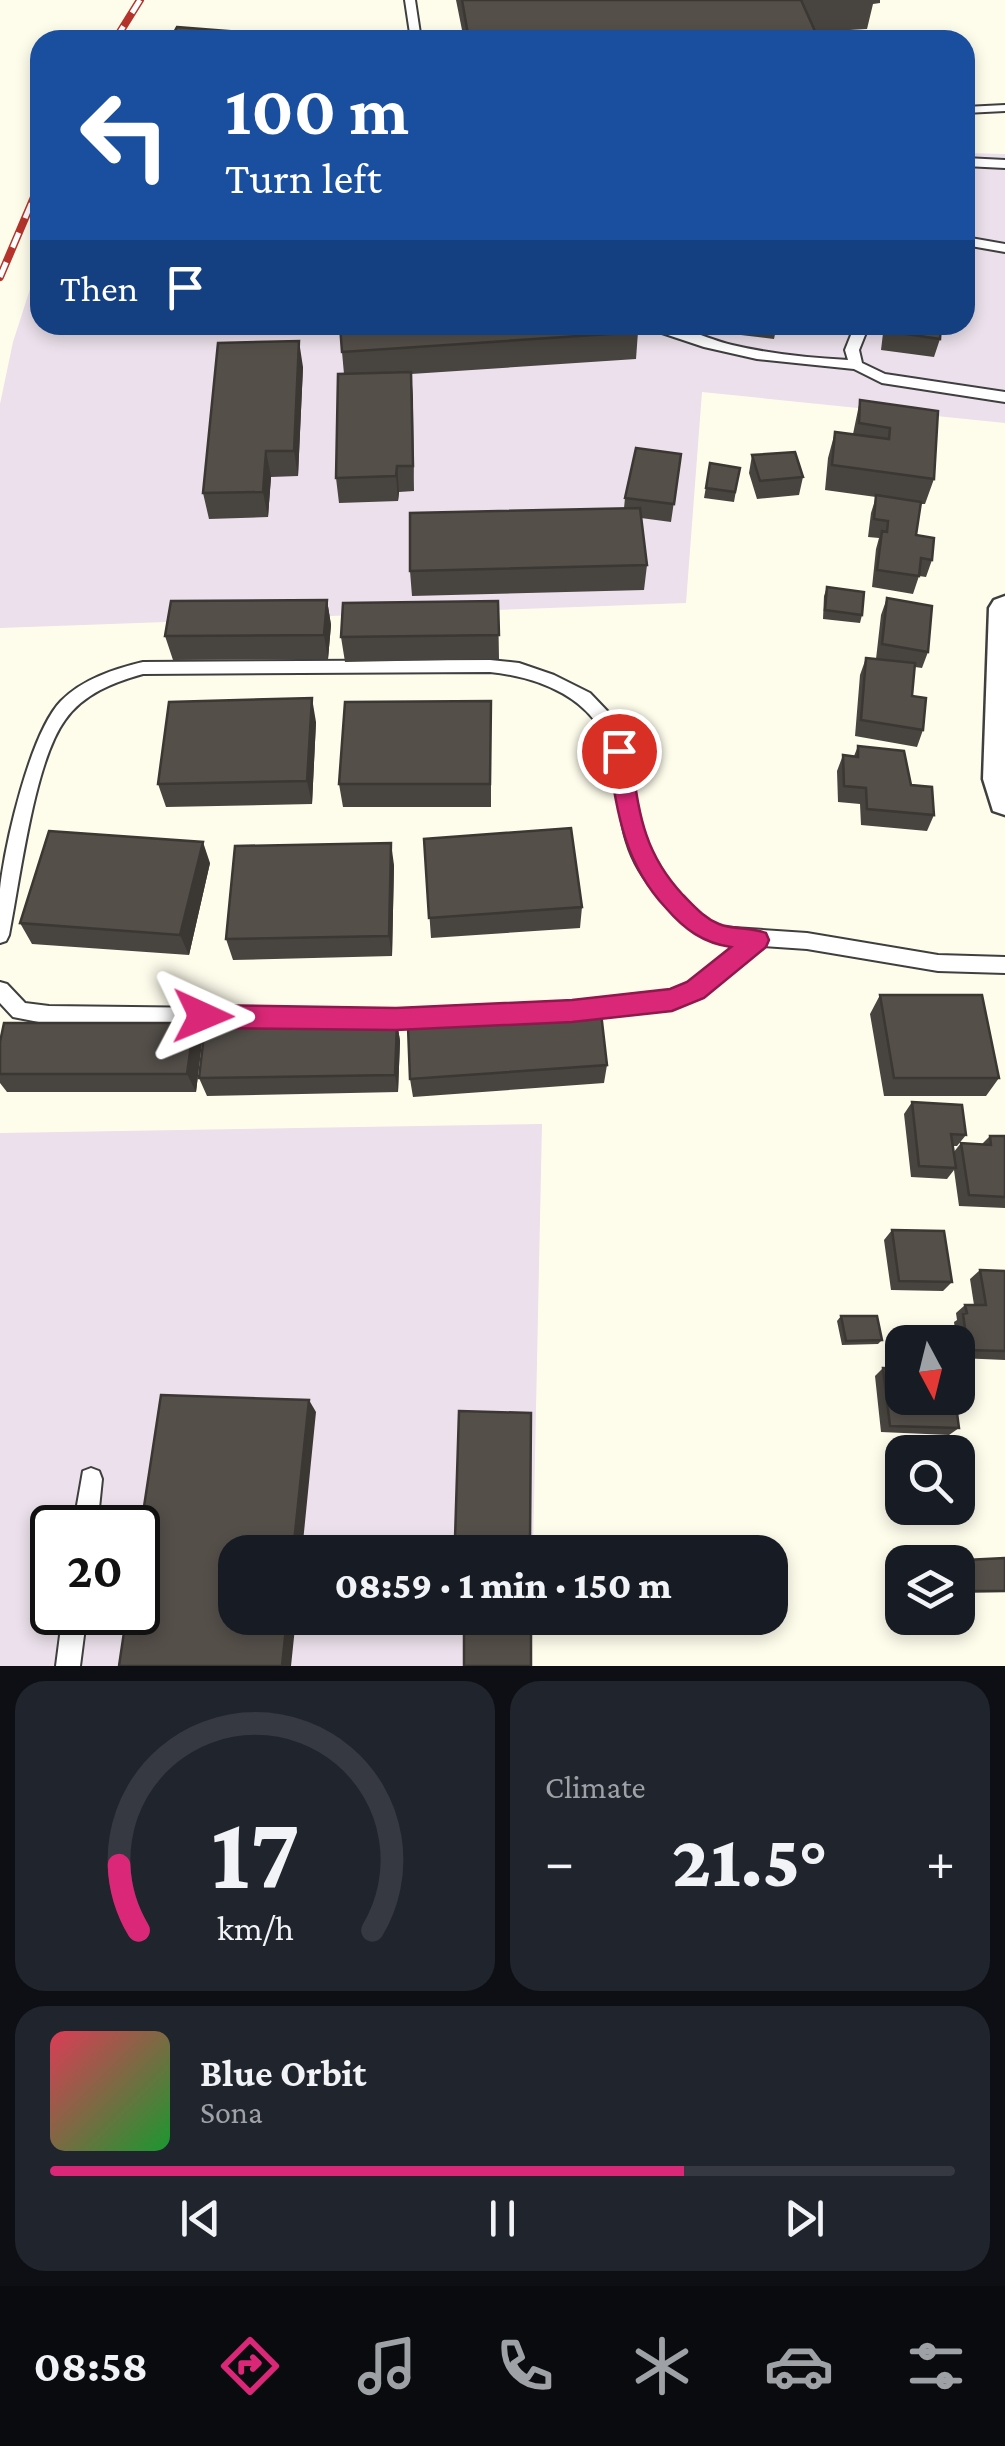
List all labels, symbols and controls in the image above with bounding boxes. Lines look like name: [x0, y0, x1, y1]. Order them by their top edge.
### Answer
icon: left: [60, 70, 190, 200]
text: 100 m: [225, 71, 409, 149]
text: Turn left: [225, 153, 382, 203]
icon: arrive: [158, 260, 213, 315]
text: Then: [60, 267, 138, 309]
pin: [577, 709, 662, 794]
icon: arrive: [592, 724, 647, 779]
position arrow: [151, 964, 255, 1068]
north arrow: [885, 1325, 975, 1415]
map controls: [885, 1325, 975, 1635]
button: search: [885, 1435, 975, 1525]
speed limit sign: 20: [30, 1505, 160, 1635]
button: layers: [885, 1545, 975, 1635]
text: 08:59 · 1 min · 150 m: [335, 1564, 671, 1606]
text: Climate: [545, 1769, 646, 1805]
text: 17: [210, 1795, 300, 1910]
text: 21.5°: [672, 1819, 828, 1902]
text: −: [545, 1831, 574, 1892]
text: +: [926, 1831, 955, 1892]
text: km/h: [216, 1908, 294, 1948]
text: Blue Orbit: [200, 2052, 367, 2094]
text: Sona: [200, 2094, 263, 2130]
icon: previous: [173, 2191, 228, 2246]
icon: pause: [475, 2191, 530, 2246]
icon: next: [777, 2191, 832, 2246]
icon: directions: [215, 2331, 285, 2401]
icon: music: [352, 2331, 422, 2401]
icon: phone: [490, 2331, 560, 2401]
icon: climate: [627, 2331, 697, 2401]
icon: car: [764, 2331, 834, 2401]
icon: filters: [901, 2331, 971, 2401]
text: 08:58: [34, 2341, 148, 2391]

